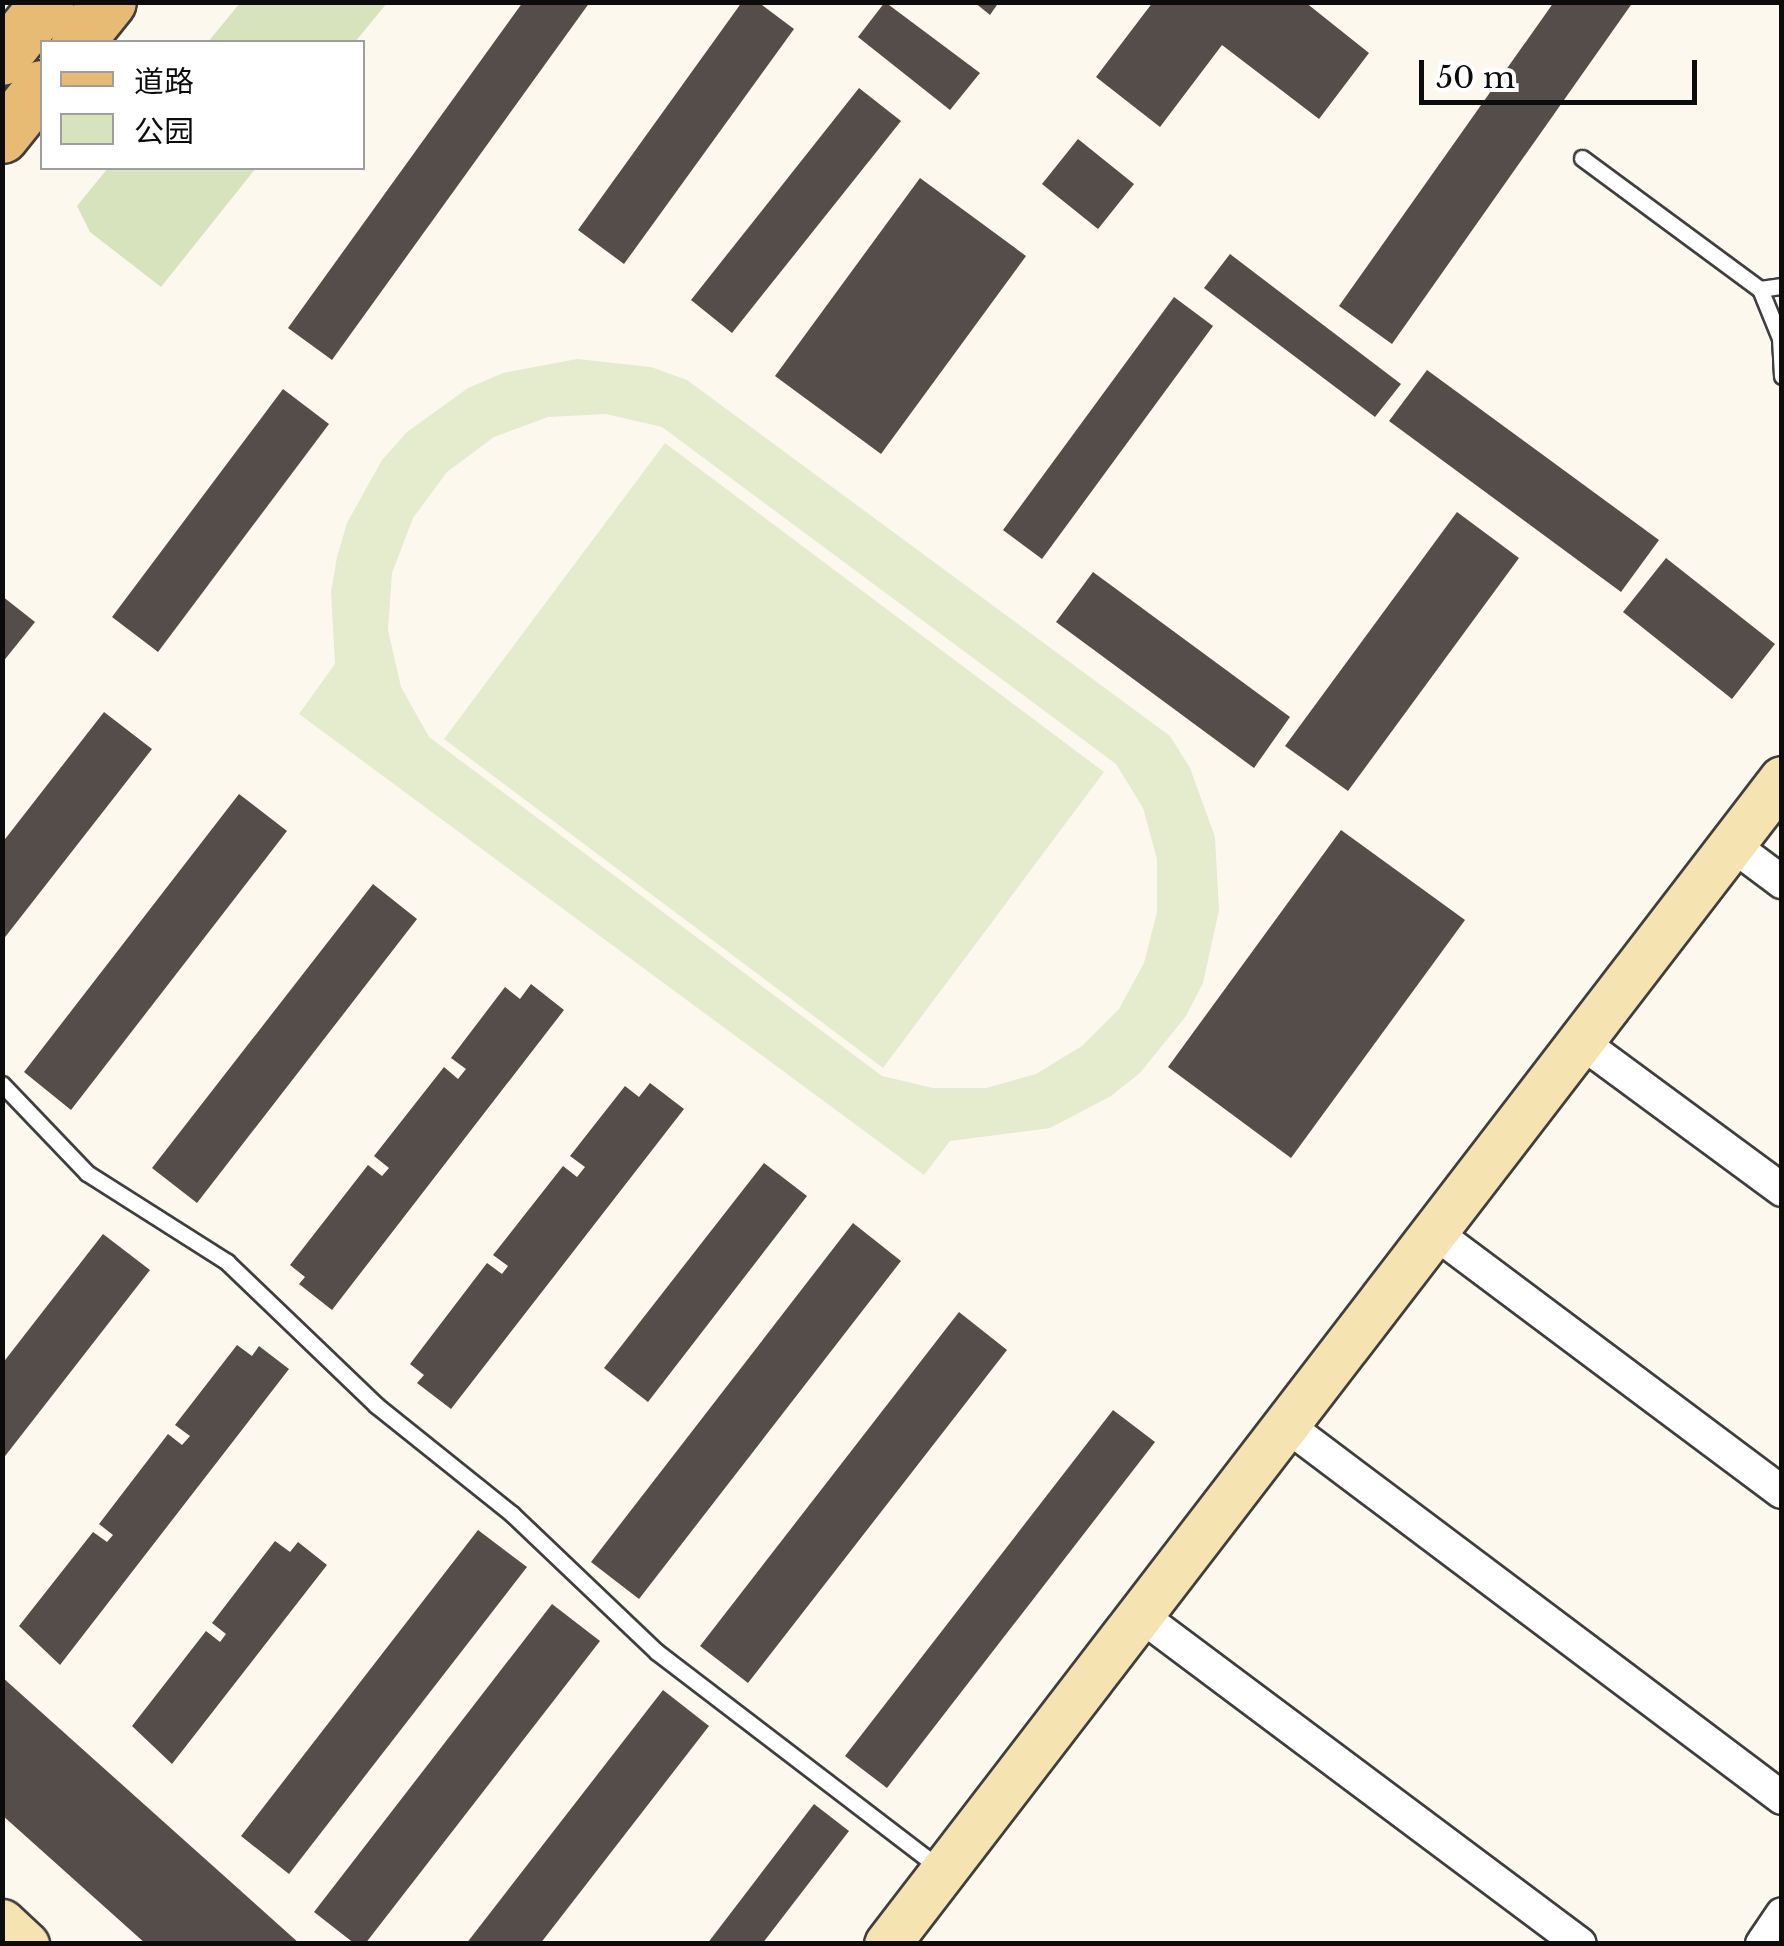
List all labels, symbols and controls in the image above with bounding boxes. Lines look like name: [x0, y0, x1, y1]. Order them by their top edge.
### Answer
legend: [40, 40, 365, 170]
scale bar: [1424, 40, 1702, 102]
text: 50 m: [1436, 59, 1515, 96]
text: 道路: [134, 63, 194, 100]
text: 公园: [134, 113, 194, 150]

